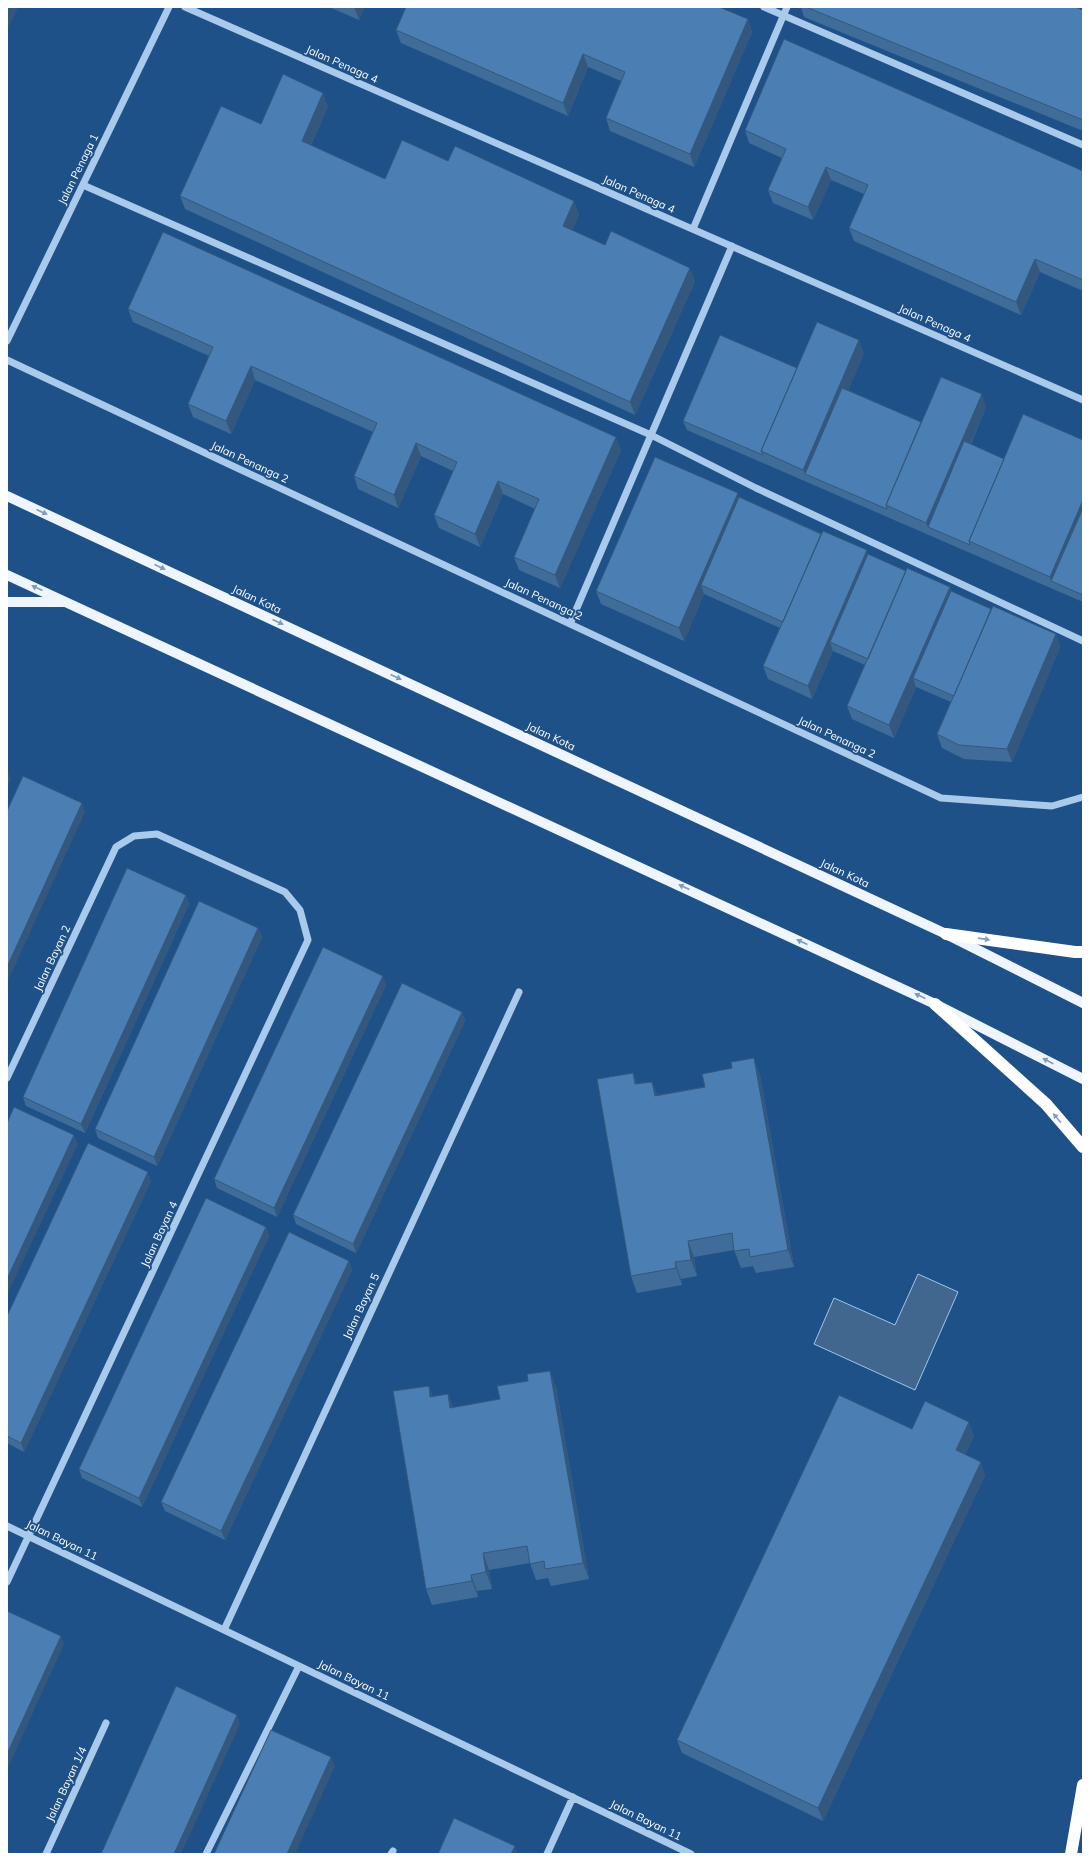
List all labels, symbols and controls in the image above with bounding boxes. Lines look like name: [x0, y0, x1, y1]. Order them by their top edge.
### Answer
street label: Jalan Penaga 4: [304, 42, 381, 86]
street label: Jalan Penaga 1: [55, 131, 101, 207]
street label: Jalan Penaga 4: [601, 172, 678, 216]
street label: Jalan Penaga 4: [897, 301, 974, 345]
street label: Jalan Penanga 2: [209, 438, 291, 486]
one-way arrow: [37, 509, 48, 515]
one-way arrow: [154, 564, 166, 570]
street label: Jalan Penanga 2: [503, 575, 585, 623]
street label: Jalan Kota: [230, 582, 284, 616]
one-way arrow: [31, 585, 43, 592]
one-way arrow: [272, 619, 284, 625]
one-way arrow: [390, 674, 401, 680]
street label: Jalan Penanga 2: [796, 713, 878, 761]
street label: Jalan Kota: [524, 719, 578, 753]
street label: Jalan Kota: [818, 856, 872, 890]
one-way arrow: [678, 884, 689, 890]
street label: Jalan Bayan 2: [31, 922, 74, 993]
one-way arrow: [978, 936, 990, 942]
one-way arrow: [796, 939, 807, 945]
one-way arrow: [913, 993, 925, 999]
one-way arrow: [1042, 1058, 1054, 1064]
one-way arrow: [1053, 1112, 1062, 1123]
street label: Jalan Bayan 4: [138, 1198, 181, 1269]
street label: Jalan Bayan 5: [340, 1270, 383, 1341]
street label: Jalan Bayan 11: [24, 1517, 100, 1563]
street label: Jalan Bayan 11: [316, 1657, 392, 1703]
street label: Jalan Bayan 1/4: [43, 1744, 90, 1824]
street label: Jalan Bayan 11: [608, 1797, 684, 1843]

